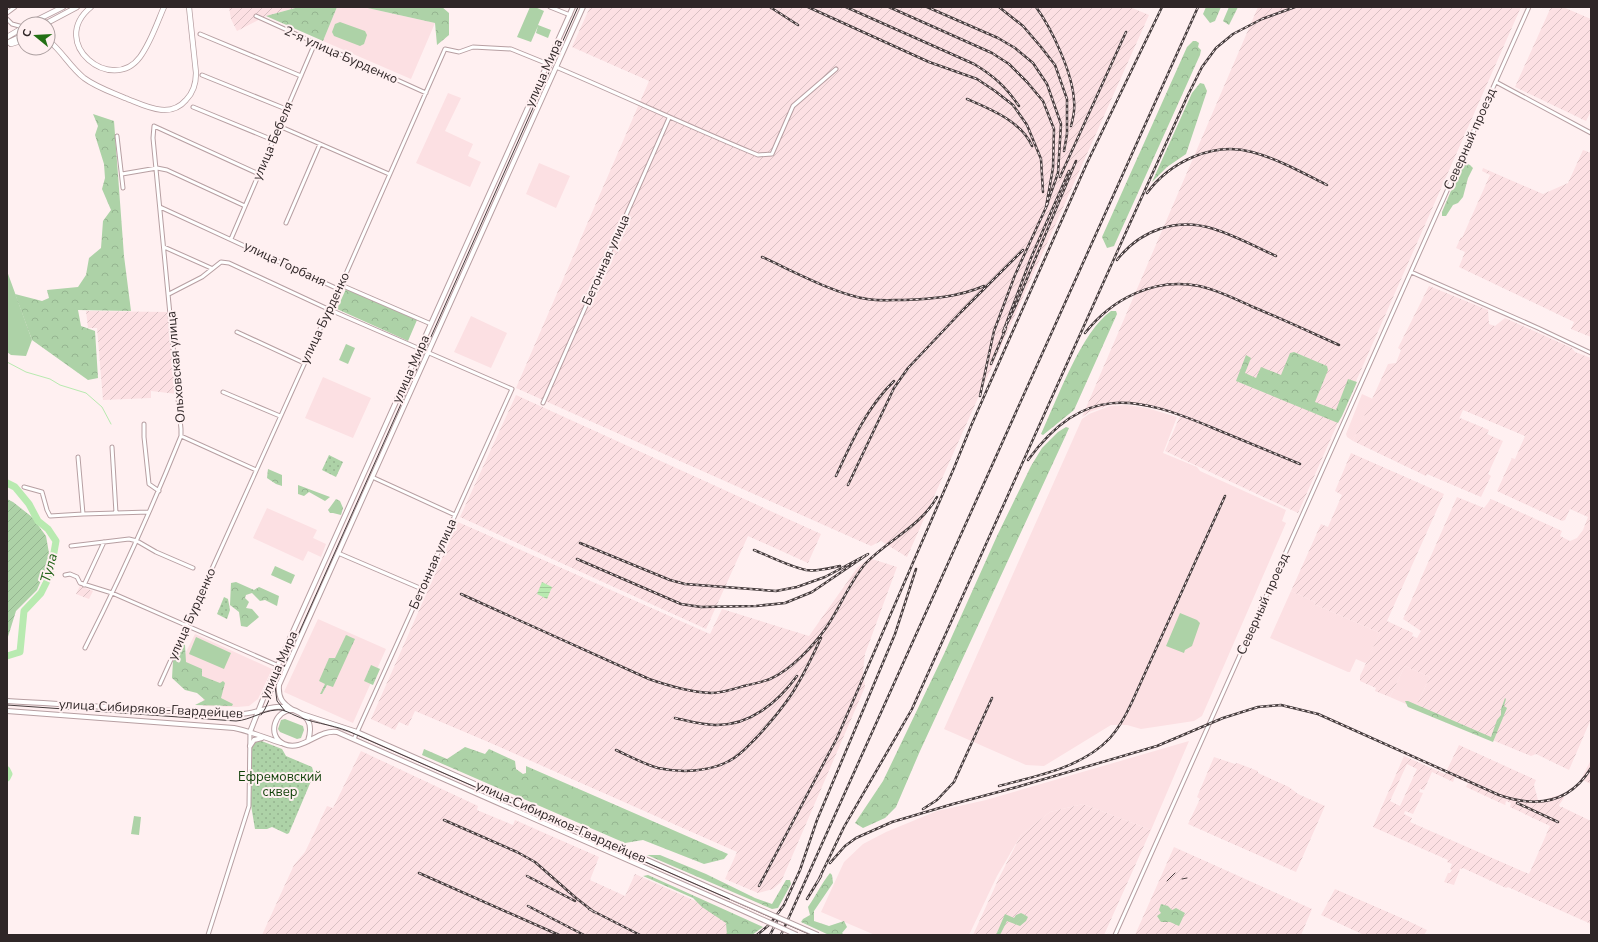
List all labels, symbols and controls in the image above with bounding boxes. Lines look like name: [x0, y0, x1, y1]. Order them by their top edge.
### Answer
north arrow: [16, 16, 56, 56]
street label: 2-я улица Бурденко: [281, 22, 401, 88]
text: С: [19, 27, 35, 39]
street label: улица Мира: [521, 36, 567, 110]
street label: Северный проезд: [1439, 85, 1501, 193]
street label: улица Бебеля: [248, 99, 298, 183]
street label: Бетонная улица: [578, 212, 634, 308]
street label: улица Горбаня: [241, 237, 329, 291]
street label: улица Бурденко: [296, 269, 354, 367]
street label: Ольховская улица: [162, 310, 190, 424]
street label: улица Мира: [388, 332, 434, 406]
street label: Бетонная улица: [405, 516, 461, 612]
street label: Северный проезд: [1232, 550, 1294, 658]
water label: Тула: [36, 551, 62, 585]
street label: улица Бурденко: [164, 565, 220, 663]
street label: улица Мира: [256, 628, 302, 702]
street label: улица Сибиряков-Гвардейцев: [58, 695, 244, 723]
park label: Ефремовский сквер: [238, 768, 322, 801]
street label: улица Сибиряков-Гвардейцев: [473, 776, 649, 868]

